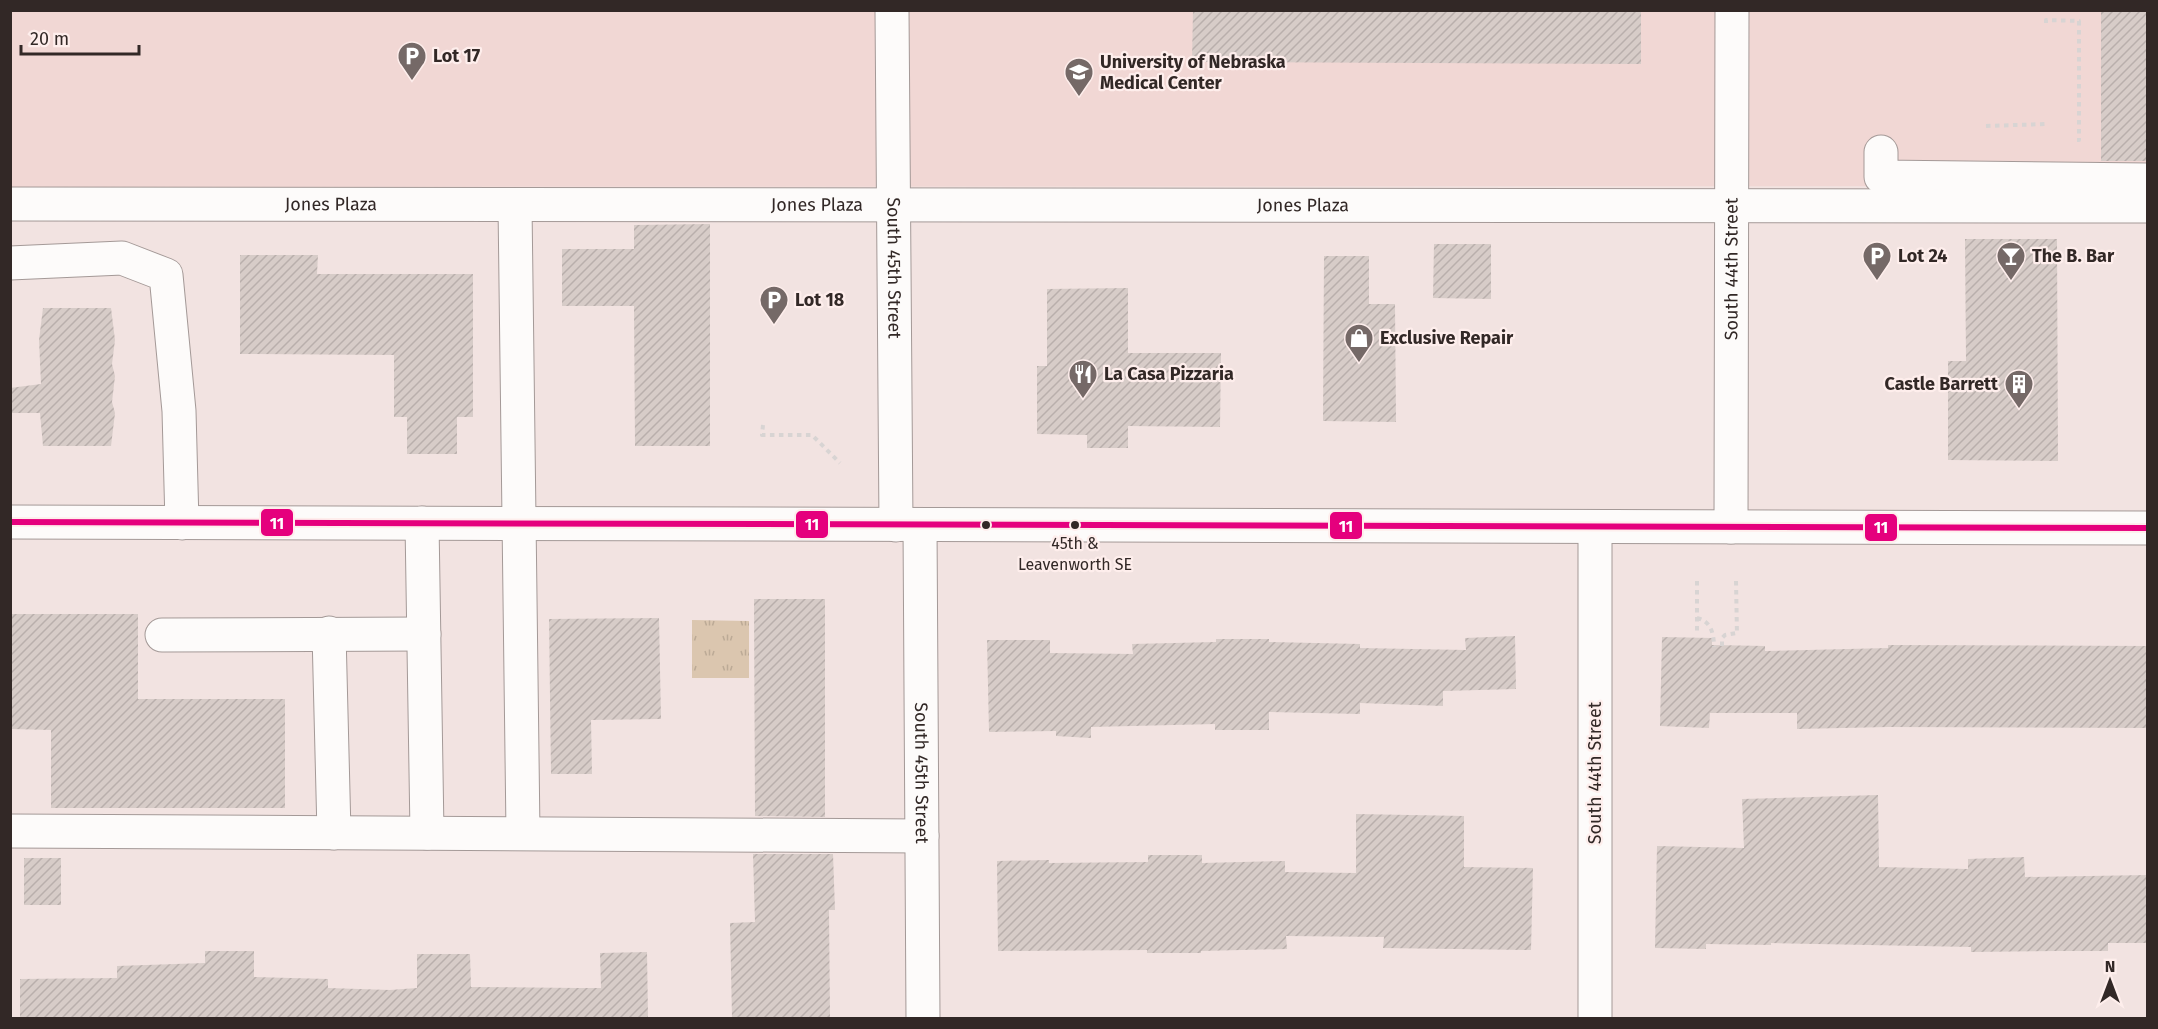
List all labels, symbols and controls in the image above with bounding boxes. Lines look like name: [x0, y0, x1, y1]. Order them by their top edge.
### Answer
scale bar: [21, 18, 140, 56]
text: 20 m: [30, 28, 69, 50]
parking icon: Lot 17: [396, 40, 428, 82]
place label: Lot 17: [433, 45, 481, 67]
place label: University of Nebraska Medical Center: [1100, 51, 1286, 94]
school or university icon: University of Nebraska Medical Center: [1063, 56, 1095, 98]
street label: Jones Plaza: [285, 193, 377, 215]
street label: Jones Plaza: [771, 194, 863, 216]
street label: Jones Plaza: [1257, 194, 1349, 216]
street label: South 45th Street: [882, 197, 906, 339]
street label: South 44th Street: [1720, 197, 1743, 340]
parking icon: Lot 24: [1861, 240, 1893, 282]
bar icon: The B. Bar: [1995, 240, 2027, 282]
place label: Lot 24: [1898, 245, 1947, 267]
place label: The B. Bar: [2032, 245, 2115, 267]
parking icon: Lot 18: [758, 284, 790, 326]
place label: Lot 18: [795, 289, 844, 311]
shop icon: Exclusive Repair: [1343, 322, 1375, 364]
place label: Exclusive Repair: [1380, 327, 1514, 349]
restaurant icon: La Casa Pizzaria: [1067, 358, 1099, 400]
place label: La Casa Pizzaria: [1104, 363, 1234, 385]
building icon: Castle Barrett: [2003, 368, 2035, 410]
place label: Castle Barrett: [1885, 373, 1999, 395]
line badge: 11: [260, 508, 294, 537]
line badge: 11: [795, 510, 829, 539]
line badge: 11: [1329, 511, 1363, 540]
line badge: 11: [1864, 513, 1898, 542]
text: 11: [270, 514, 284, 533]
text: 11: [805, 515, 819, 534]
text: 11: [1339, 517, 1353, 536]
text: 11: [1874, 518, 1888, 537]
unlabelled marker: [980, 519, 992, 531]
marker: 45th & Leavenworth SE: [1069, 519, 1081, 531]
place label: 45th & Leavenworth SE: [1018, 534, 1132, 574]
street label: South 44th Street: [1584, 701, 1606, 844]
street label: South 45th Street: [910, 702, 933, 844]
north arrow: [2080, 951, 2140, 1011]
text: N: [2105, 957, 2115, 976]

